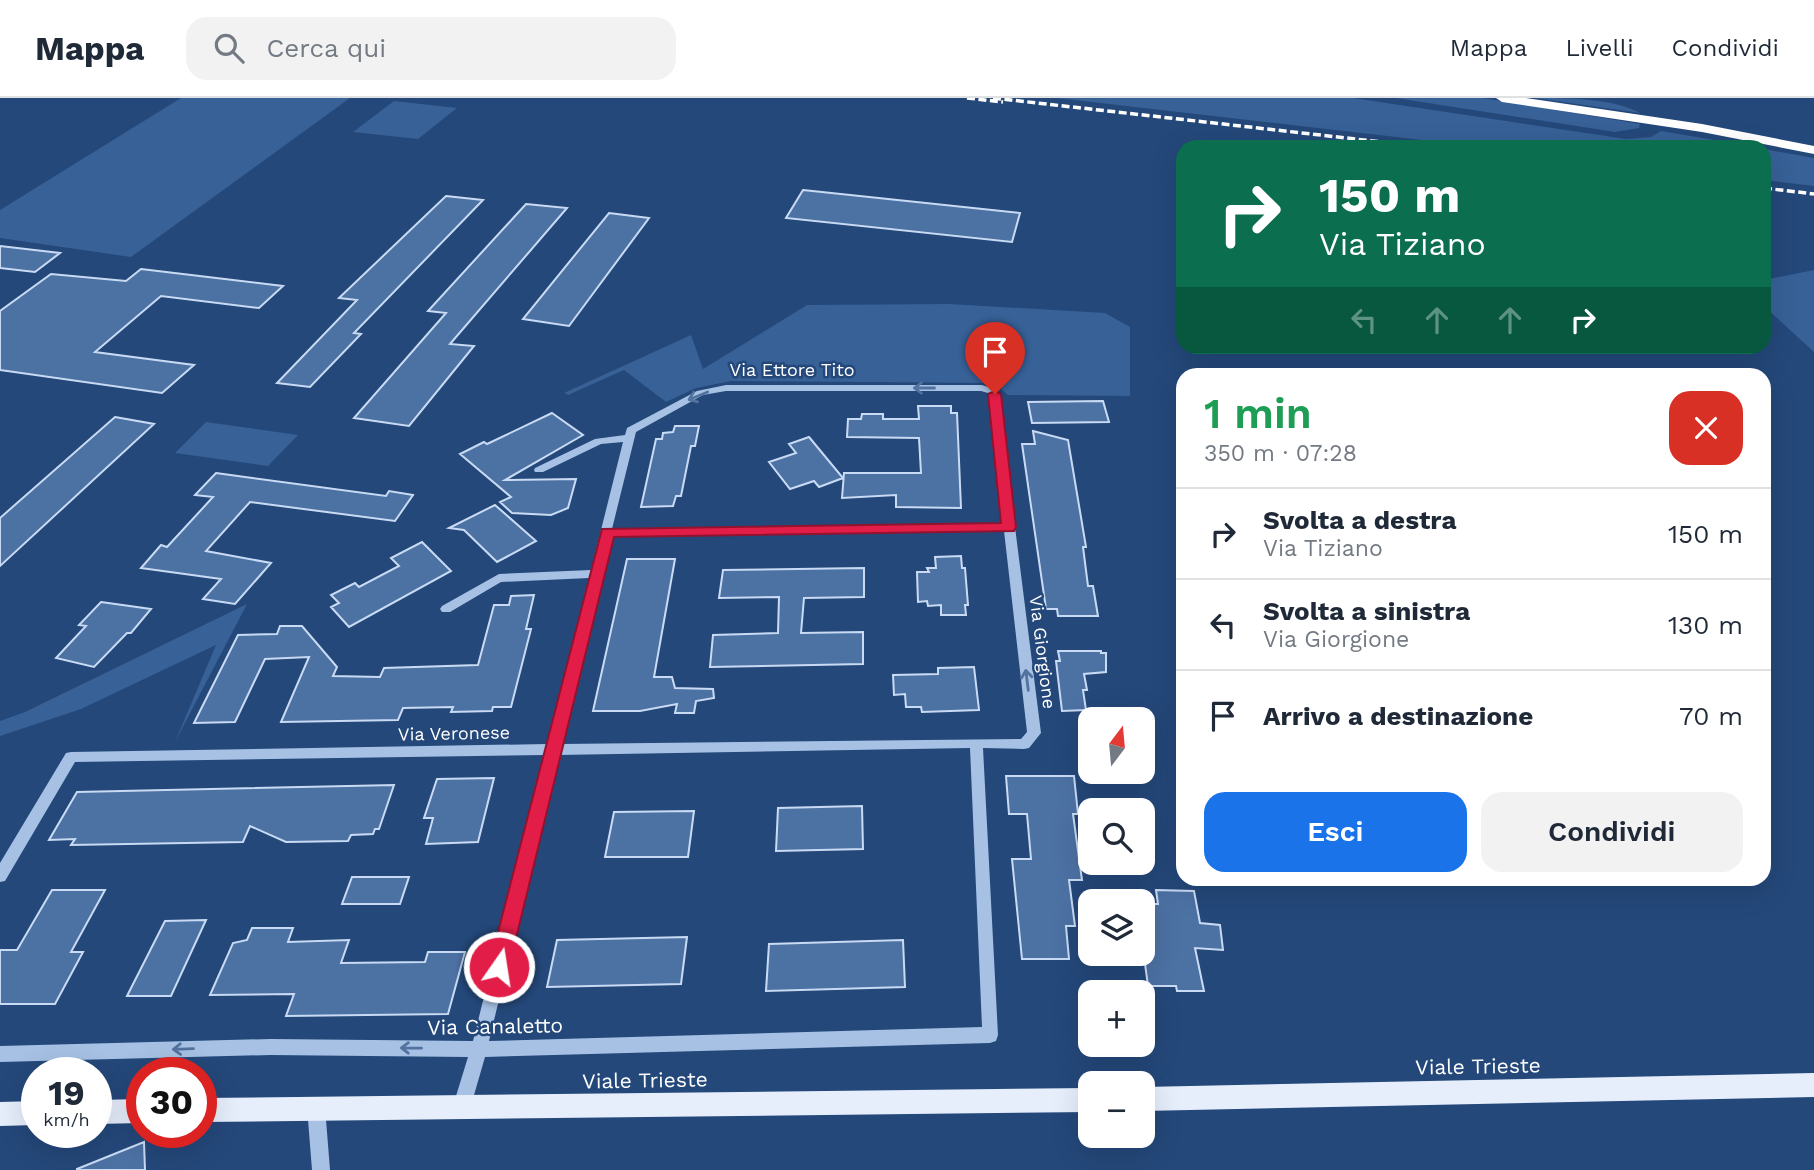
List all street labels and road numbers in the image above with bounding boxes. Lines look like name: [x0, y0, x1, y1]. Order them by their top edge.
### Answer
street label: Via Ettore Tito: [729, 359, 855, 380]
street label: Via Giorgione: [1026, 594, 1060, 710]
street label: Via Veronese: [398, 722, 510, 744]
street label: Via Canaletto: [427, 1012, 563, 1040]
street label: Viale Trieste: [1415, 1052, 1541, 1080]
street label: Viale Trieste: [582, 1066, 708, 1094]

